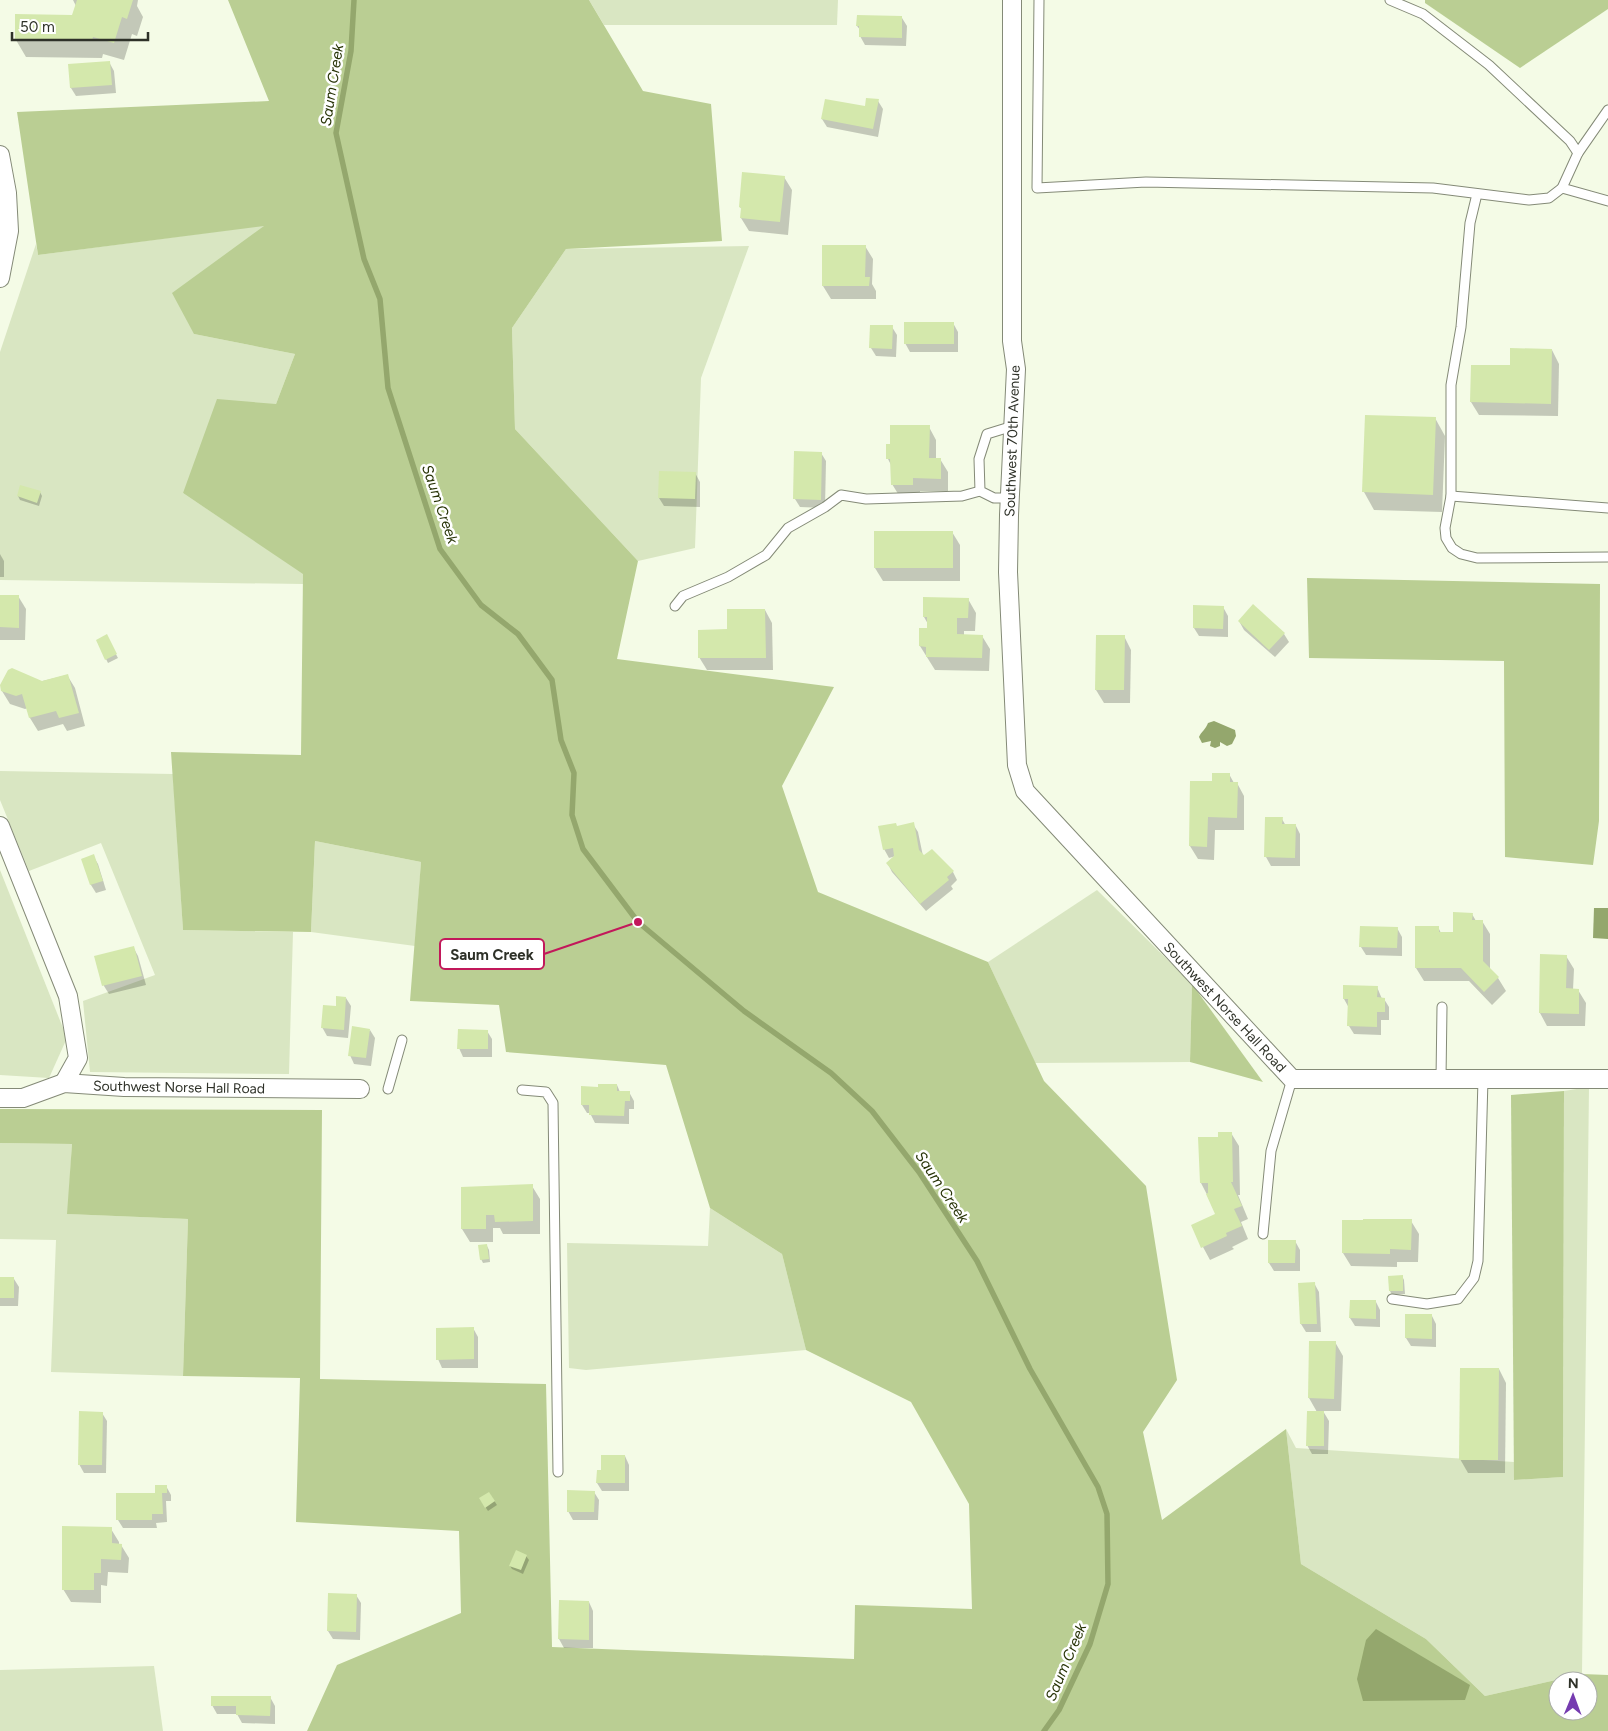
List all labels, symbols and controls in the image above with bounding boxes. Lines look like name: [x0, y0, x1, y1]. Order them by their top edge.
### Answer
scale bar: [12, 10, 149, 42]
text: 50 m: [20, 18, 55, 36]
water label: Saum Creek: [317, 42, 347, 127]
street label: Southwest 70th Avenue: [1001, 365, 1024, 517]
water label: Saum Creek: [418, 462, 462, 547]
callout: Saum Creek: [440, 939, 544, 969]
street label: Southwest Norse Hall Road: [1160, 939, 1290, 1076]
text: Saum Creek: [450, 946, 534, 964]
street label: Southwest Norse Hall Road: [93, 1077, 265, 1098]
water label: Saum Creek: [911, 1148, 973, 1227]
water label: Saum Creek: [1042, 1620, 1091, 1703]
north arrow: [1548, 1671, 1598, 1721]
text: N: [1568, 1675, 1579, 1692]

